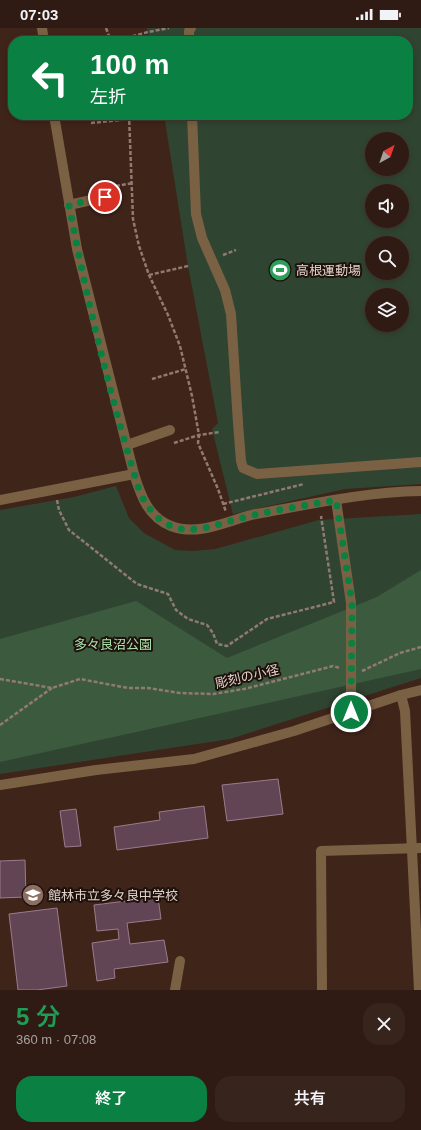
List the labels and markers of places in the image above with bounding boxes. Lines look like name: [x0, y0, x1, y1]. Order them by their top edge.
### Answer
pin: [88, 180, 122, 214]
sports icon: 高根運動場: [267, 257, 293, 283]
place label: 高根運動場: [296, 263, 361, 278]
school or university icon: 館林市立多々良中学校: [20, 882, 46, 908]
place label: 館林市立多々良中学校: [48, 888, 178, 903]

